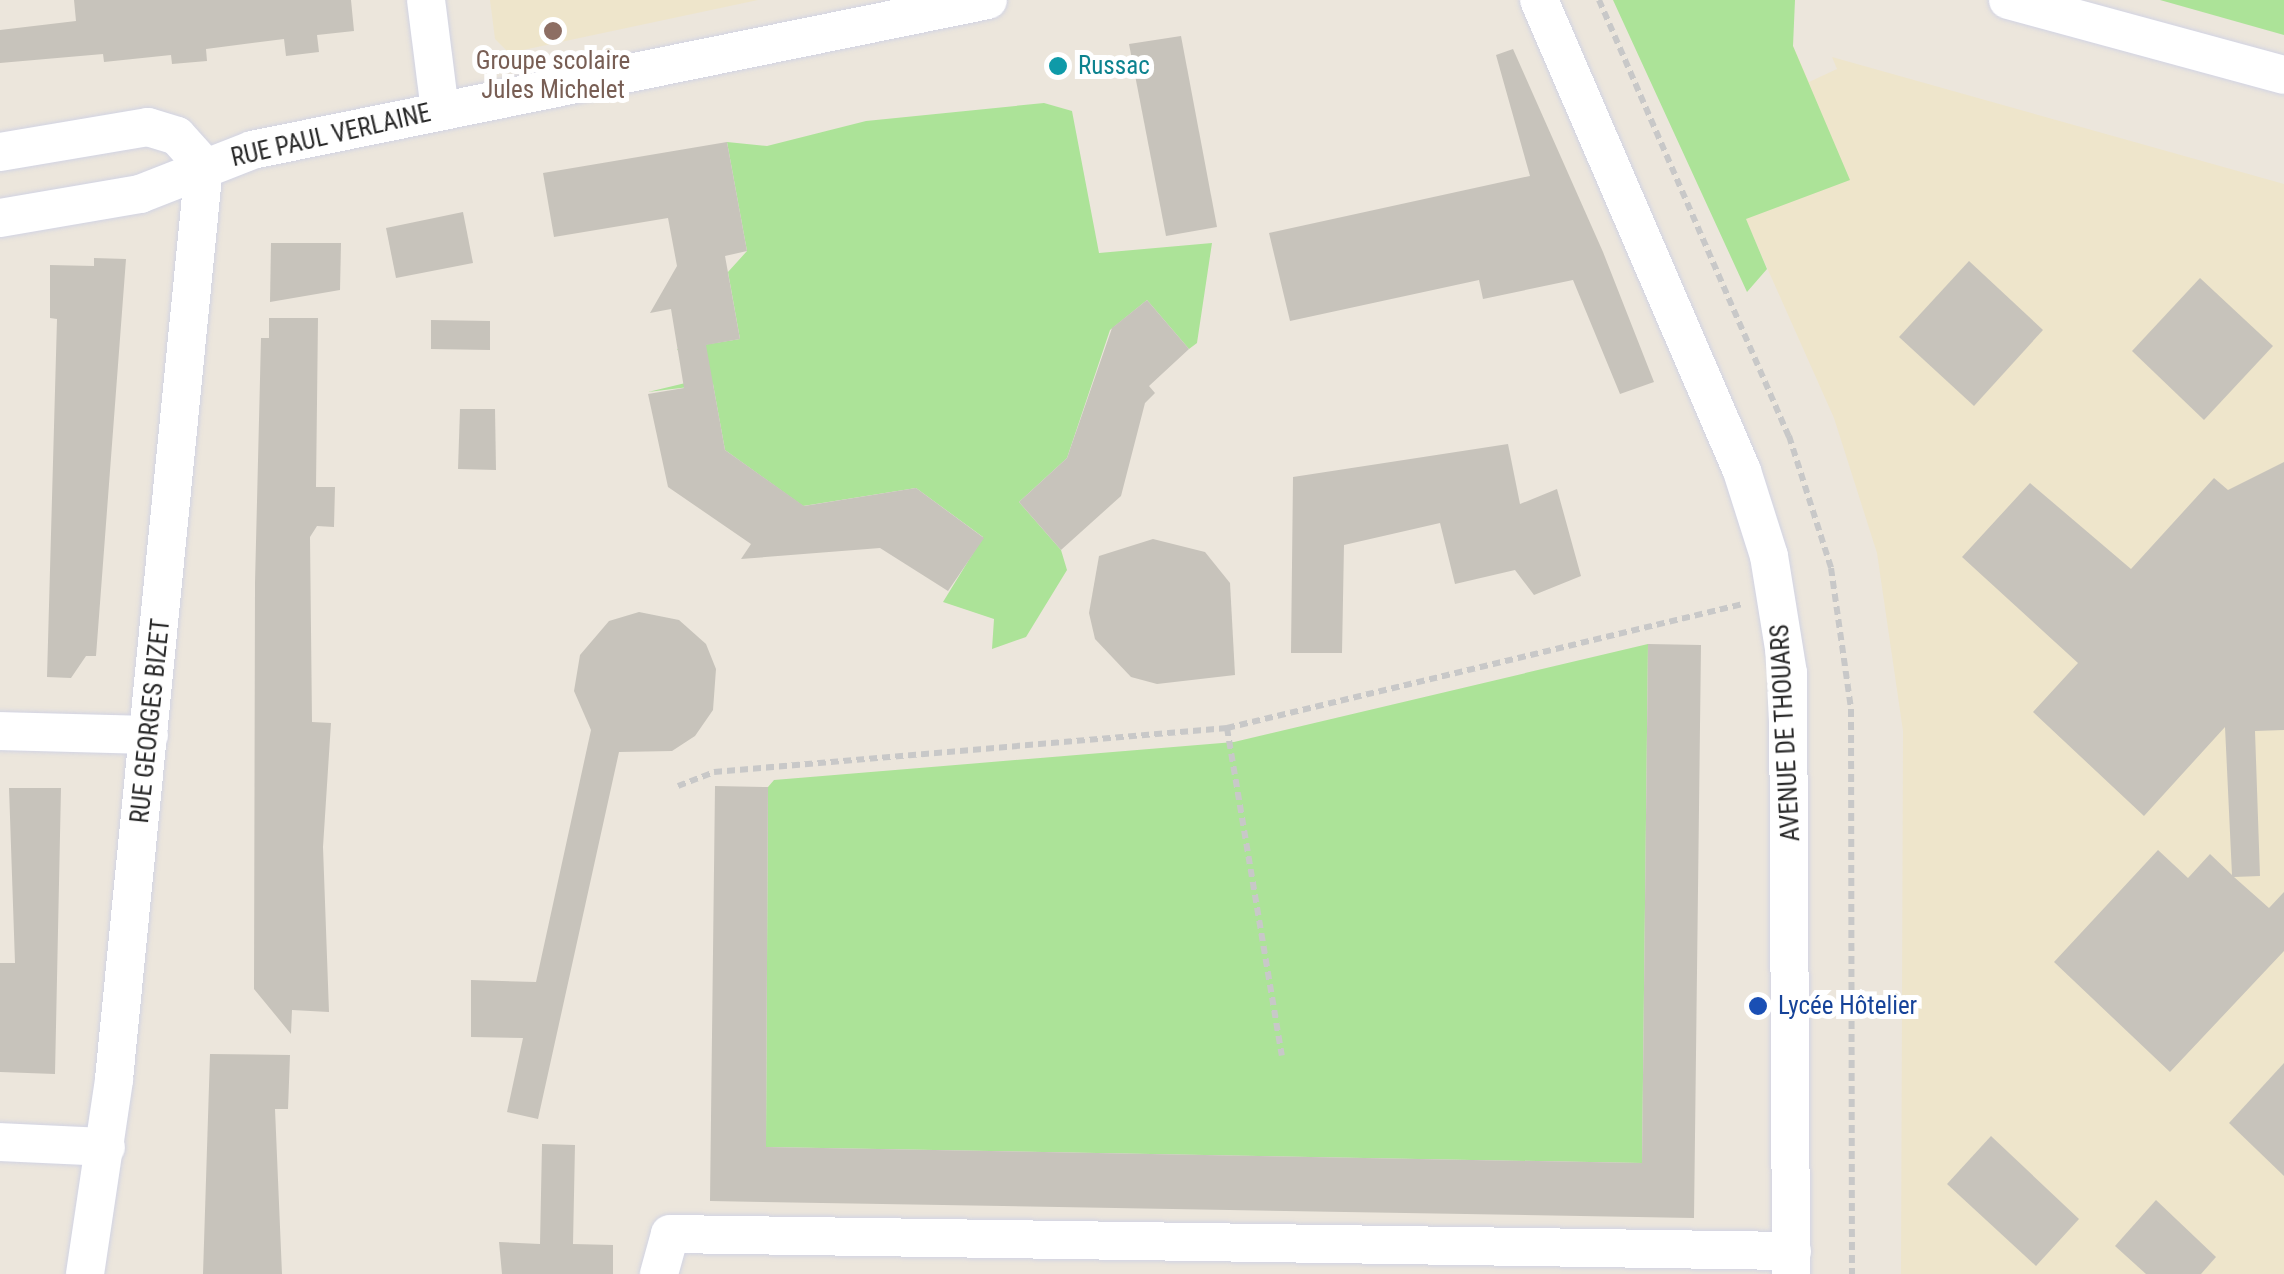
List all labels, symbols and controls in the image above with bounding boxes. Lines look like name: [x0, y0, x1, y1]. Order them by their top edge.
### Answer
marker: Groupe scolaire Jules Michelet: [542, 20, 564, 42]
place label: Groupe scolaire Jules Michelet: [476, 47, 630, 106]
place label: Russac: [1078, 51, 1150, 81]
marker: Russac: [1047, 55, 1069, 77]
street label: RUE PAUL VERLAINE: [228, 98, 434, 174]
street label: RUE GEORGES BIZET: [125, 617, 177, 825]
street label: AVENUE DE THOUARS: [1765, 623, 1807, 843]
place label: Lycée Hôtelier: [1778, 991, 1917, 1021]
marker: Lycée Hôtelier: [1747, 995, 1769, 1017]

